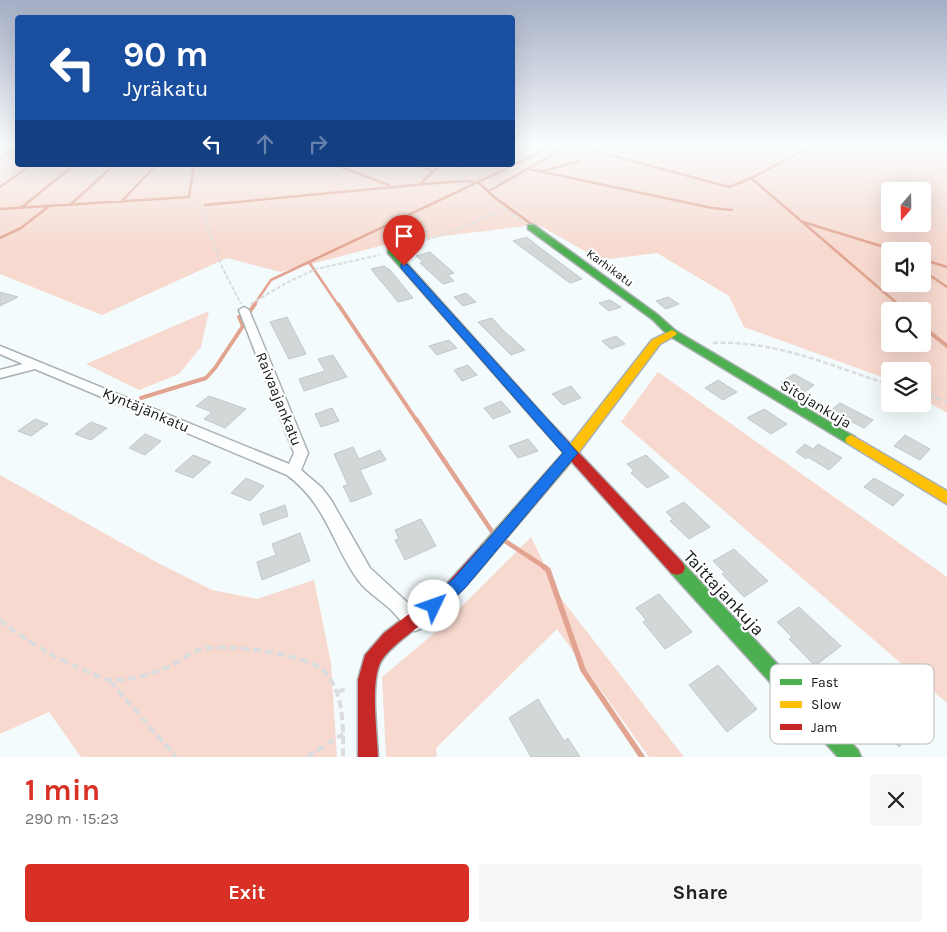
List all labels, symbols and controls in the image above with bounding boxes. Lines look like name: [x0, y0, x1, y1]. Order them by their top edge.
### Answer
text: 90 m: [123, 34, 209, 75]
icon: left: [40, 35, 105, 100]
text: Jyräkatu: [123, 76, 208, 102]
icon: left: [198, 130, 226, 158]
icon: ahead: [251, 130, 279, 158]
icon: right: [304, 130, 332, 158]
north arrow: [881, 182, 931, 232]
map controls: [881, 182, 931, 412]
pin: [383, 215, 425, 266]
icon: arrive: [390, 222, 418, 250]
button: sound: [881, 242, 931, 292]
street label: Karhikatu: [584, 246, 636, 290]
button: search: [881, 302, 931, 352]
street label: Raivaajankatu: [252, 350, 306, 448]
button: layers: [881, 362, 931, 412]
street label: Sitojankuja: [777, 376, 855, 432]
street label: Kyntäjänkatu: [100, 384, 192, 436]
street label: Taittajankuja: [679, 546, 769, 640]
position arrow: [407, 579, 459, 631]
legend: [770, 664, 934, 744]
text: Fast: [811, 674, 838, 691]
text: Slow: [811, 696, 841, 713]
text: Jam: [811, 719, 837, 736]
text: 1 min: [25, 772, 100, 808]
button: close: [870, 774, 922, 826]
text: 290 m · 15:23: [25, 809, 119, 828]
button: Exit: [25, 864, 469, 922]
button: Share: [479, 864, 922, 922]

